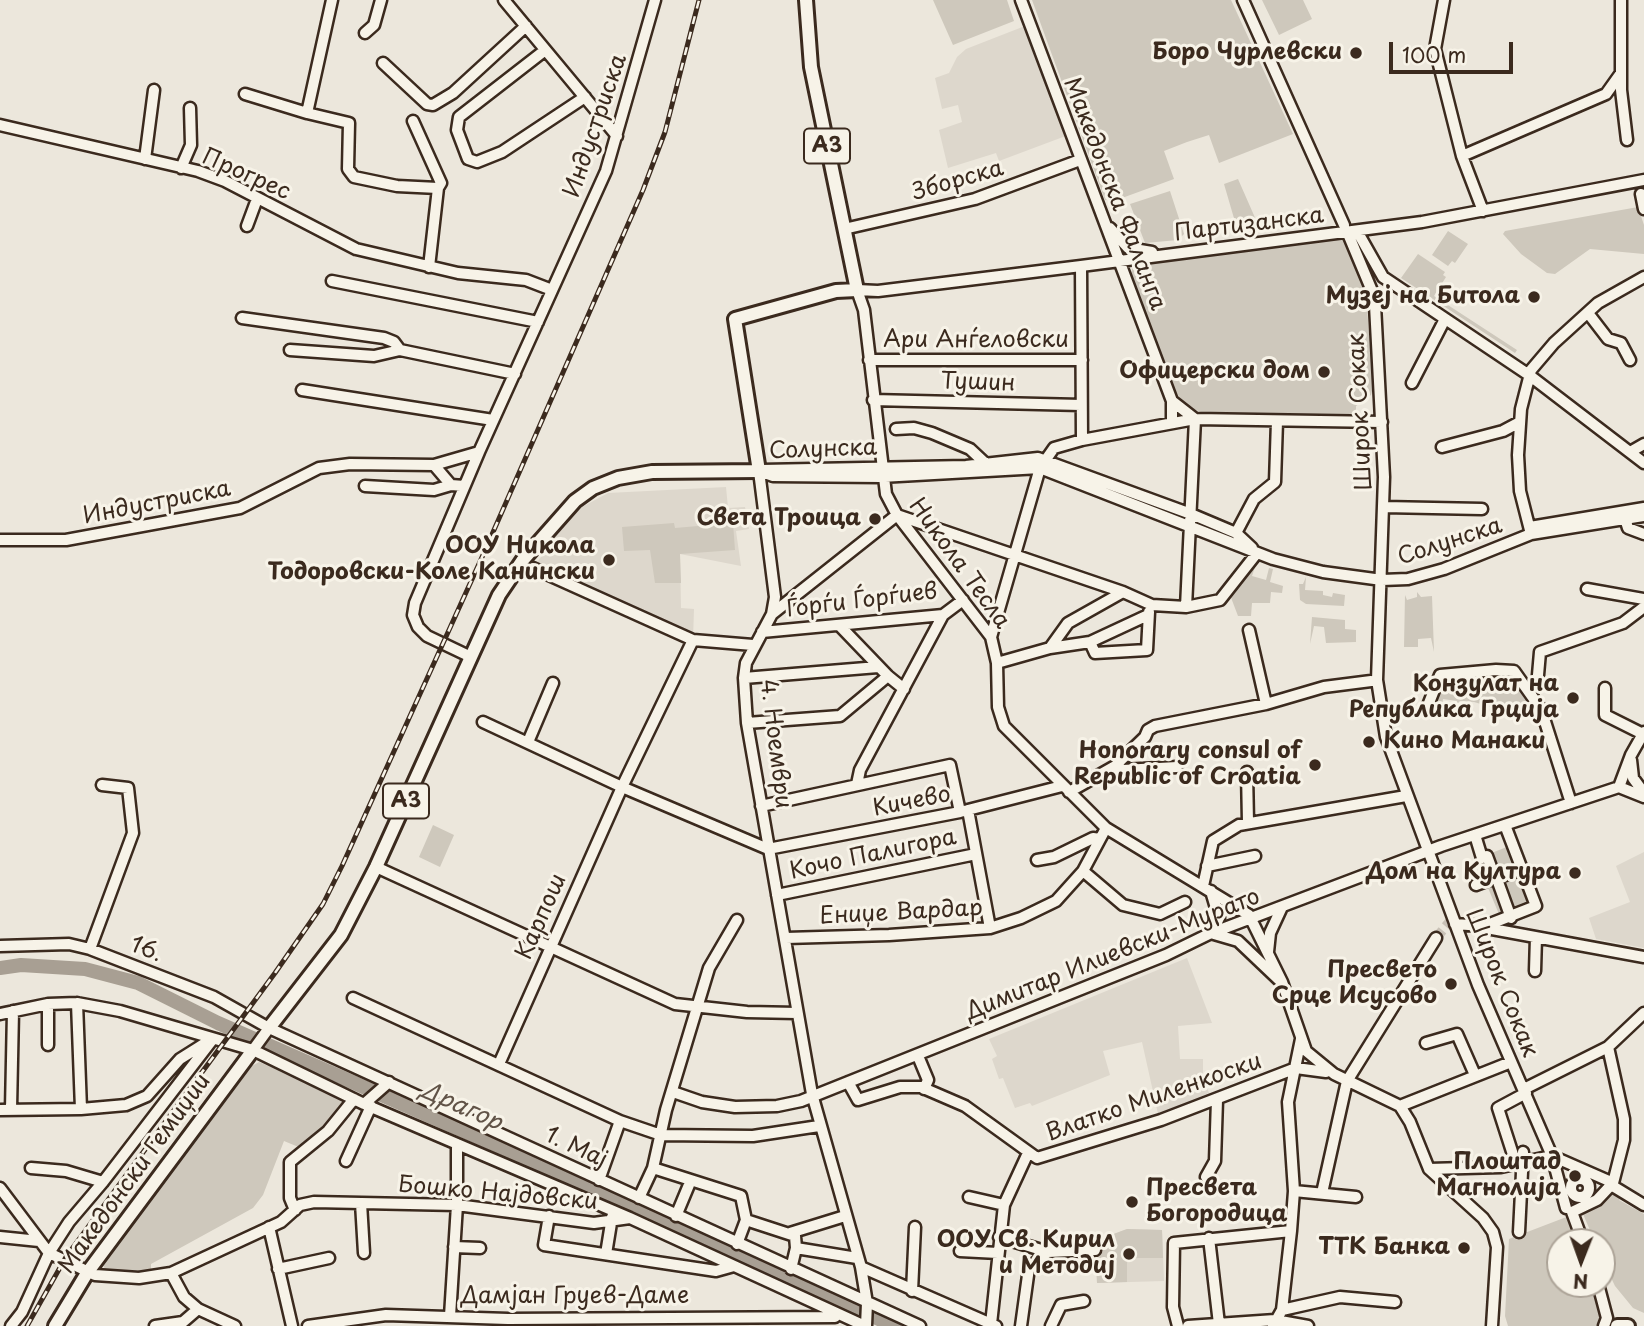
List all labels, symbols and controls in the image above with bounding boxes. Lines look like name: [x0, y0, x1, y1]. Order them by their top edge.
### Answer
scale bar: [1392, 28, 1516, 72]
text: 100 m: [1402, 38, 1466, 70]
place label: Боро Чурлевски: [1152, 39, 1342, 67]
marker: Боро Чурлевски: [1348, 45, 1364, 61]
street label: Индустриска: [559, 51, 633, 201]
street label: Македонска Фаланга: [1057, 74, 1171, 314]
road number: A3: [804, 128, 850, 164]
street label: Прогрес: [197, 143, 295, 207]
street label: Зборска: [909, 155, 1007, 207]
street label: Партизанска: [1173, 202, 1325, 248]
place label: Музеј на Битола: [1326, 283, 1520, 311]
marker: Музеј на Битола: [1526, 289, 1542, 305]
street label: Ари Анѓеловски: [883, 327, 1069, 355]
street label: Широк Сокак: [1343, 333, 1379, 491]
place label: Офицерски дом: [1119, 358, 1310, 386]
marker: Офицерски дом: [1316, 364, 1332, 380]
street label: Тушин: [940, 368, 1016, 398]
street label: Солунска: [768, 434, 878, 466]
street label: Индустриска: [81, 475, 233, 531]
street label: Никола Тесла: [902, 493, 1016, 635]
place label: Света Троица: [697, 505, 861, 533]
marker: Света Троица: [867, 511, 883, 527]
street label: Солунска: [1394, 512, 1506, 572]
place label: ООУ Никола Тодоровски-Коле Канински: [267, 533, 595, 587]
marker: ООУ Никола Тодоровски-Коле Канински: [601, 552, 617, 568]
street label: Ѓорѓи Ѓорѓиев: [785, 578, 939, 624]
place label: Конзулат на Република Грција: [1349, 671, 1559, 725]
street label: 4. Ноември: [753, 678, 797, 810]
marker: Конзулат на Република Грција: [1565, 690, 1581, 706]
place label: Кино Манаки: [1383, 728, 1546, 756]
marker: Кино Манаки: [1361, 734, 1377, 750]
place label: Honorary consul of Republic of Croatia: [1074, 738, 1301, 792]
marker: Honorary consul of Republic of Croatia: [1307, 757, 1323, 773]
street label: Кичево: [871, 781, 953, 823]
road number: A3: [383, 784, 429, 818]
street label: Кочо Палигора: [787, 824, 959, 886]
place label: Дом на Култура: [1366, 859, 1561, 887]
marker: Дом на Култура: [1567, 865, 1583, 881]
street label: Карпош: [511, 870, 573, 964]
street label: Димитар Илиевски-Мурато: [962, 883, 1264, 1027]
street label: Ениџе Вардар: [819, 895, 983, 931]
street label: Широк Сокак: [1459, 905, 1543, 1061]
street label: 16.: [126, 931, 166, 969]
place label: Пресвето Срце Исусово: [1272, 957, 1437, 1011]
marker: Пресвето Срце Исусово: [1443, 976, 1459, 992]
street label: Влатко Миленкоски: [1043, 1048, 1265, 1148]
street label: Македонски Гемиџии: [53, 1069, 217, 1279]
water label: Драгор: [416, 1076, 506, 1138]
street label: 1. Мај: [540, 1122, 612, 1174]
place label: Плоштад Магнолија: [1436, 1149, 1561, 1203]
marker: Плоштад Магнолија: [1567, 1168, 1583, 1184]
street label: Бошко Најдовски: [397, 1172, 599, 1216]
place label: Пресвета Богородица: [1146, 1175, 1287, 1229]
marker: Пресвета Богородица: [1124, 1194, 1140, 1210]
place label: ООУ Св. Кирил и Методиј: [937, 1227, 1115, 1281]
north arrow: [1546, 1228, 1616, 1298]
place label: ТТК Банка: [1318, 1234, 1450, 1262]
marker: ТТК Банка: [1456, 1240, 1472, 1256]
marker: ООУ Св. Кирил и Методиј: [1121, 1246, 1137, 1262]
text: N: [1573, 1268, 1588, 1296]
street label: Дамјан Груев-Даме: [461, 1283, 689, 1311]

